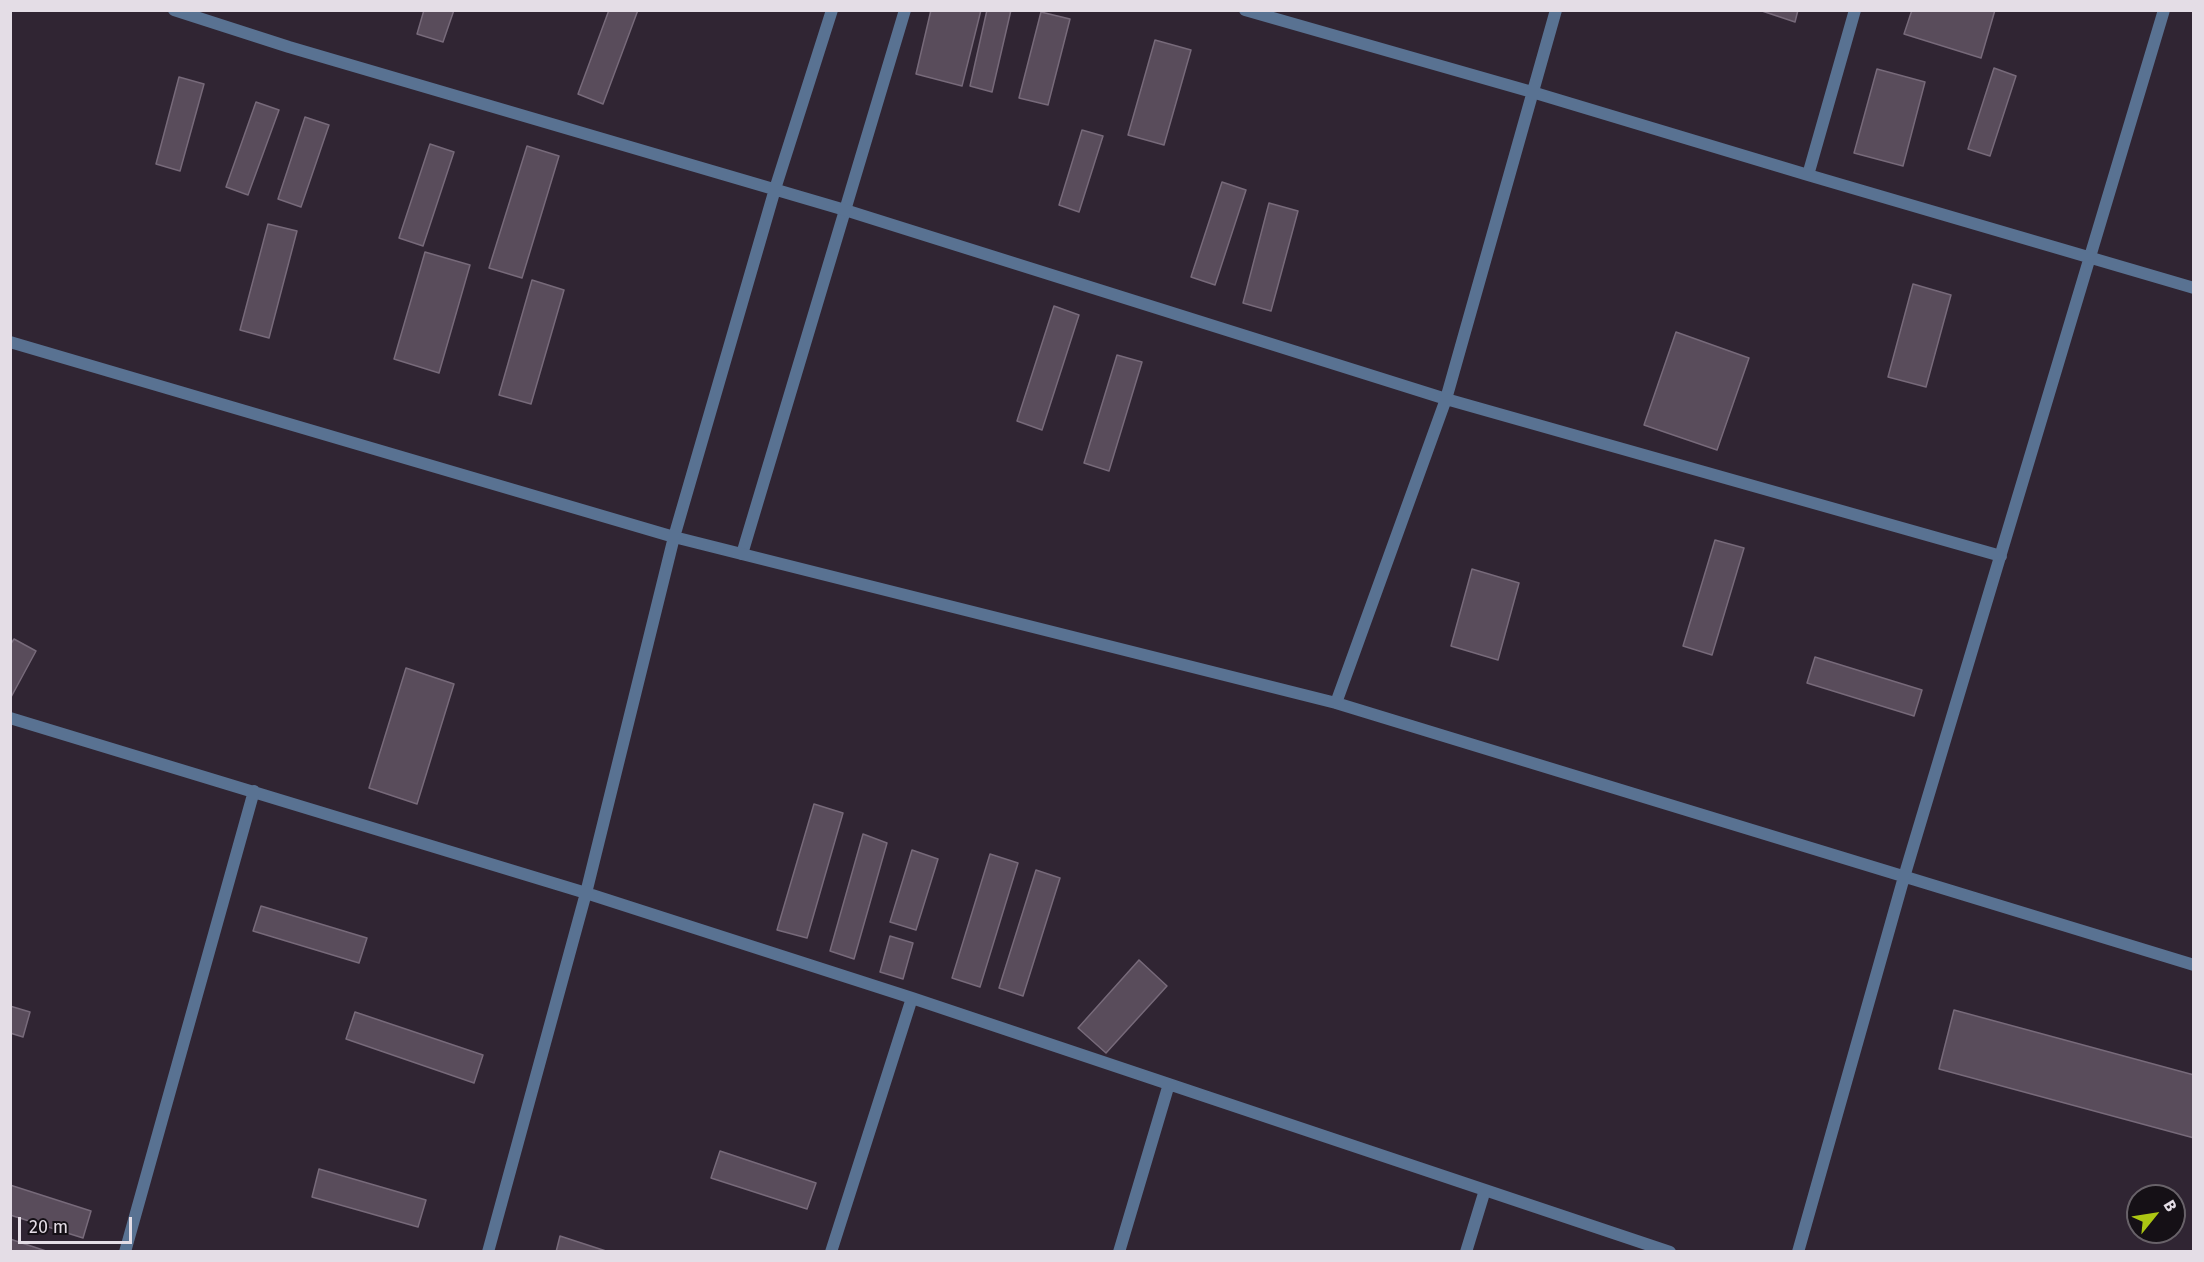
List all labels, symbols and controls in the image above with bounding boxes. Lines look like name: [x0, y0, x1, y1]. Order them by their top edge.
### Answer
north arrow: [2126, 1184, 2186, 1244]
text: B: [2160, 1197, 2181, 1215]
scale bar: [21, 1205, 135, 1243]
text: 20 m: [29, 1216, 68, 1238]

